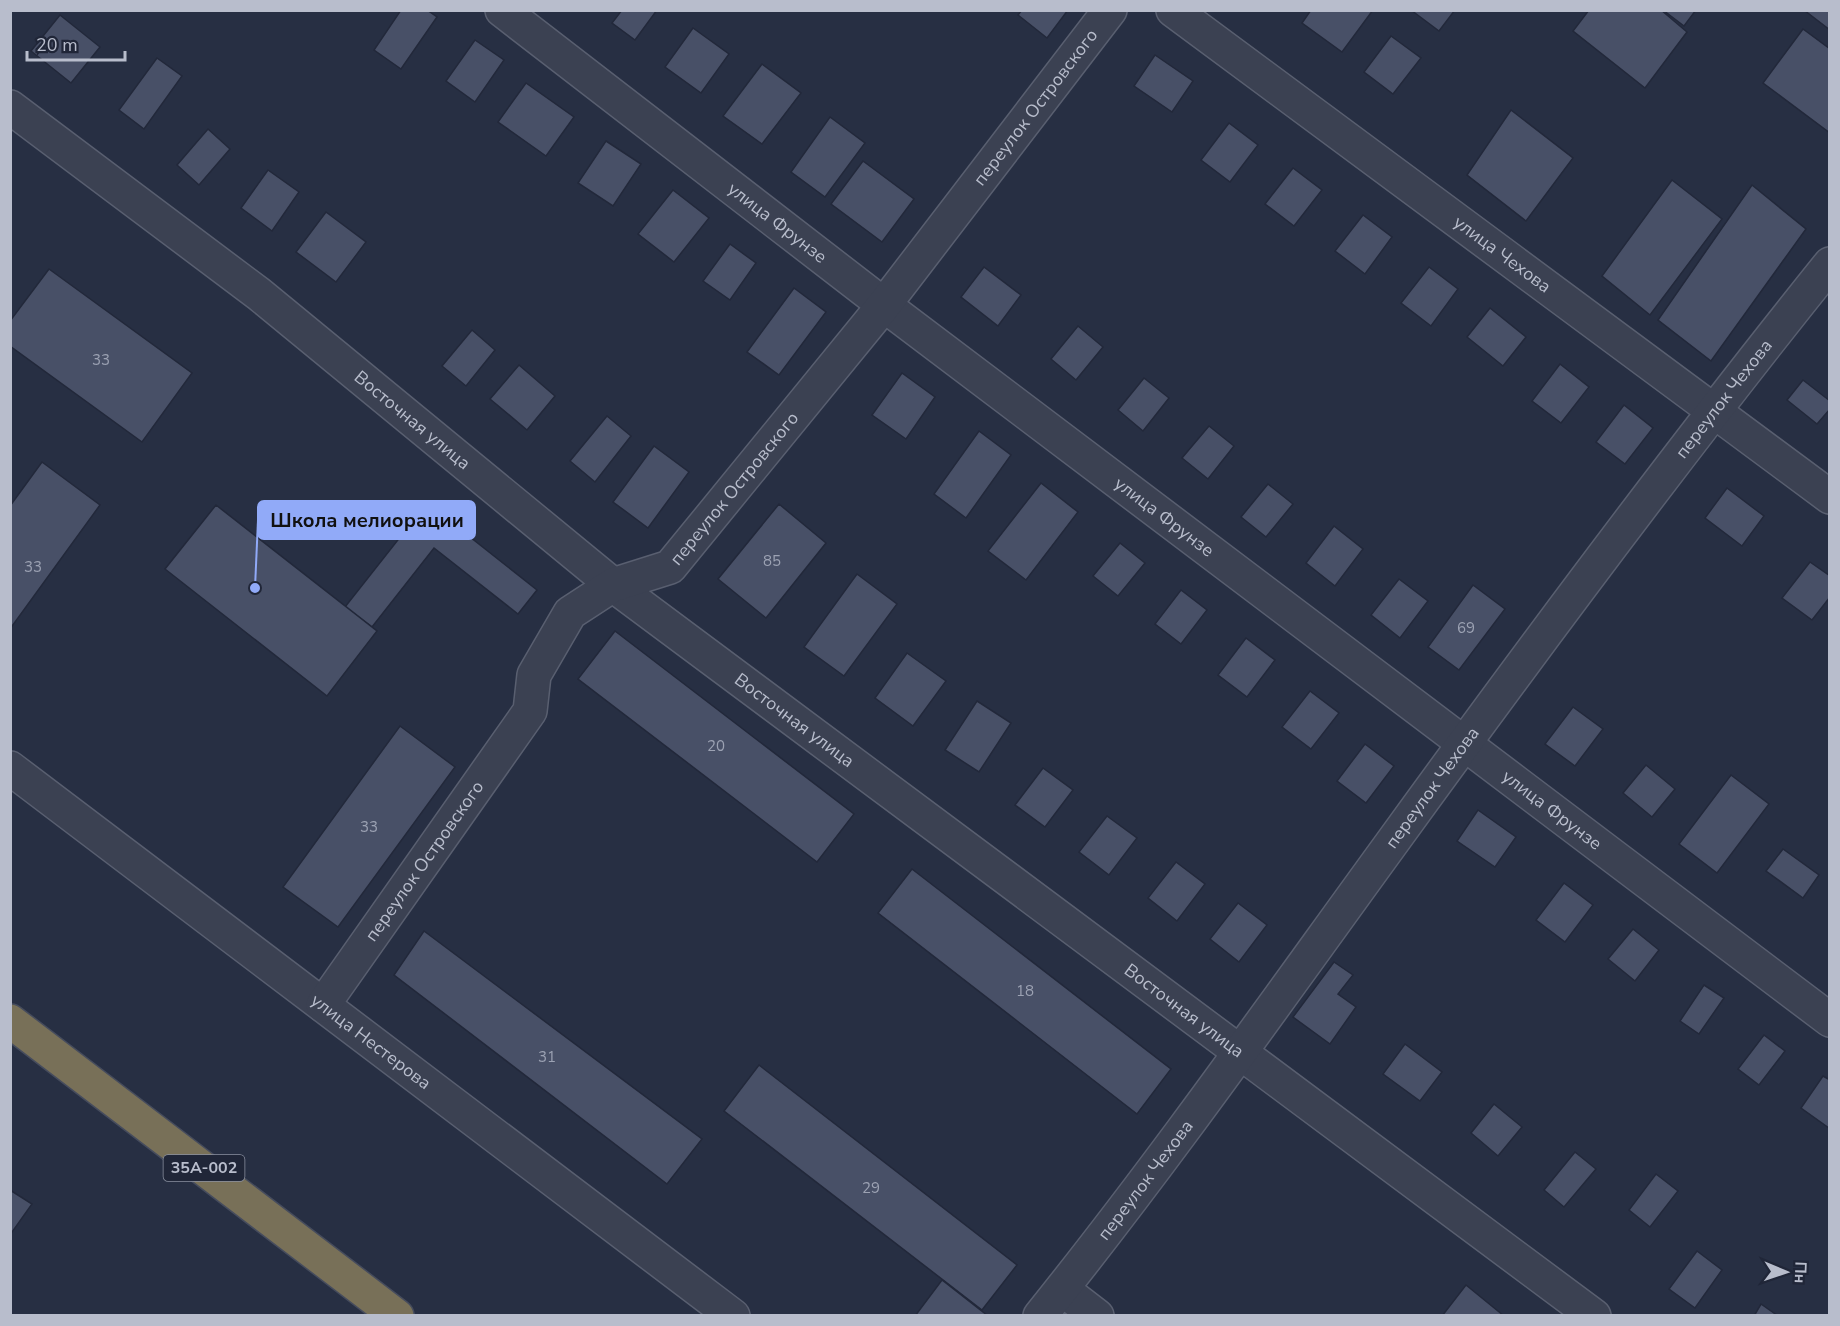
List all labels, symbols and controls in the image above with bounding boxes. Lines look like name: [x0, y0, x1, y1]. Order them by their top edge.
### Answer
scale bar: [27, 24, 124, 62]
street label: переулок Островского: [968, 24, 1103, 191]
text: 20 m: [36, 33, 78, 57]
street label: улица Фрунзе: [723, 177, 832, 269]
street label: улица Чехова: [1449, 210, 1556, 298]
street label: переулок Чехова: [1670, 334, 1778, 463]
house number: 33: [92, 350, 110, 370]
street label: Восточная улица: [349, 365, 476, 475]
street label: переулок Островского: [664, 407, 804, 570]
street label: улица Фрунзе: [1109, 471, 1219, 562]
callout: Школа мелиорации: [258, 501, 475, 539]
text: Школа мелиорации: [270, 507, 464, 534]
house number: 85: [763, 551, 781, 571]
house number: 33: [24, 557, 42, 577]
house number: 69: [1457, 618, 1475, 638]
street label: Восточная улица: [730, 668, 859, 773]
street label: переулок Чехова: [1380, 722, 1484, 853]
house number: 20: [707, 736, 725, 756]
street label: улица Фрунзе: [1497, 764, 1607, 855]
street label: переулок Островского: [359, 776, 489, 946]
house number: 33: [360, 817, 378, 837]
street label: Восточная улица: [1119, 958, 1249, 1063]
house number: 18: [1016, 981, 1034, 1001]
street label: улица Нестерова: [306, 988, 436, 1095]
house number: 31: [538, 1047, 556, 1067]
street label: переулок Чехова: [1092, 1115, 1199, 1245]
road number: 35А-002: [164, 1155, 244, 1181]
house number: 29: [862, 1178, 880, 1198]
north arrow: [1756, 1242, 1816, 1302]
text: Пн: [1789, 1261, 1811, 1284]

